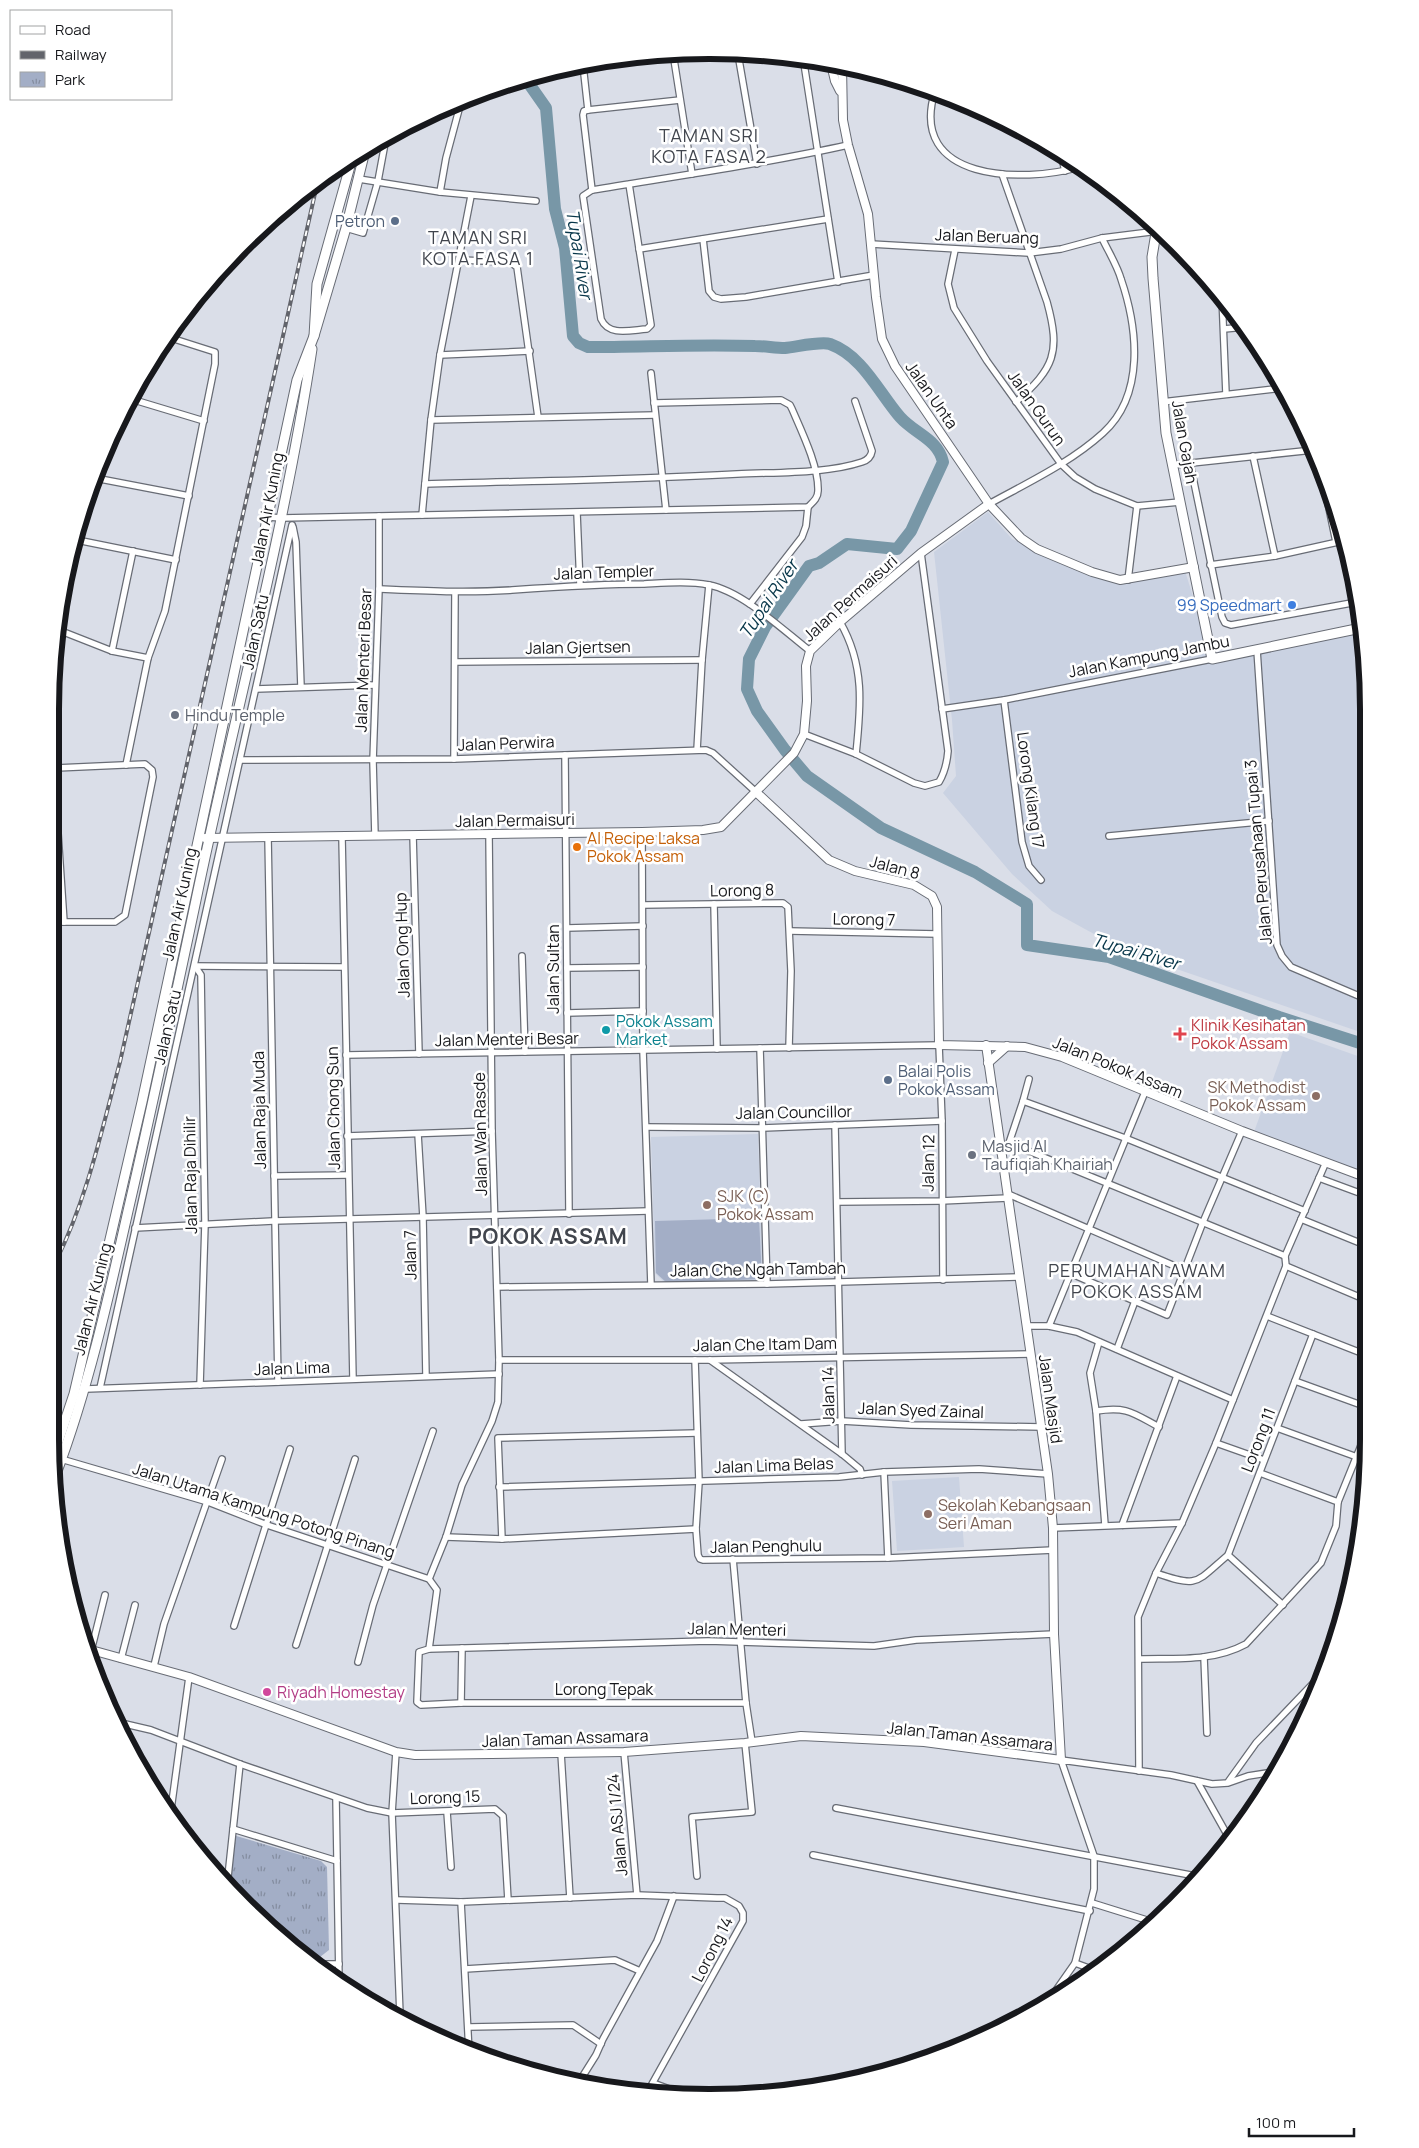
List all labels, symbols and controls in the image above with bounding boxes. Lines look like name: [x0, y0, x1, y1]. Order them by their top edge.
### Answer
legend: [10, 10, 172, 100]
text: Road: [55, 19, 91, 40]
text: Railway: [55, 44, 107, 65]
text: Park: [55, 69, 85, 90]
district label: TAMAN SRI KOTA FASA 2: [651, 123, 767, 168]
water label: Tupai River: [561, 208, 599, 303]
place label: Petron: [335, 210, 385, 232]
marker: Petron: [389, 215, 401, 227]
street label: Jalan Beruang: [935, 223, 1039, 249]
district label: TAMAN SRI KOTA FASA 1: [422, 225, 534, 270]
street label: Jalan Unta: [901, 357, 963, 433]
street label: Jalan Gurun: [1003, 366, 1071, 450]
street label: Jalan Gajah: [1167, 399, 1203, 485]
street label: Jalan Air Kuning: [245, 450, 289, 568]
street label: Jalan Permaisuri: [798, 550, 902, 646]
water label: Tupai River: [733, 553, 805, 643]
street label: Jalan Templer: [553, 559, 655, 585]
street label: Jalan Menteri Besar: [349, 587, 377, 732]
street label: Jalan Satu: [236, 592, 274, 672]
place label: 99 Speedmart: [1177, 594, 1282, 616]
marker: 99 Speedmart: [1286, 599, 1298, 611]
street label: Jalan Kampung Jambu: [1067, 630, 1231, 682]
street label: Jalan Gjertsen: [525, 635, 631, 659]
place label: Hindu Temple: [185, 704, 285, 726]
marker: Hindu Temple: [169, 709, 181, 721]
street label: Jalan Perwira: [457, 730, 555, 756]
street label: Lorong Kilang 17: [1012, 730, 1050, 850]
street label: Jalan Perusahaan Tupai 3: [1239, 759, 1277, 945]
street label: Jalan Permaisuri: [455, 808, 575, 832]
place label: AI Recipe Laksa Pokok Assam: [587, 827, 700, 867]
marker: AI Recipe Laksa Pokok Assam: [571, 841, 583, 853]
street label: Jalan Air Kuning: [156, 845, 202, 963]
street label: Jalan 8: [868, 850, 922, 884]
street label: Lorong 8: [710, 878, 774, 902]
street label: Jalan Ong Hup: [389, 892, 415, 998]
street label: Lorong 7: [832, 907, 896, 931]
street label: Jalan Sultan: [542, 924, 564, 1014]
water label: Tupai River: [1089, 927, 1185, 976]
street label: Jalan Satu: [148, 987, 186, 1067]
place label: Pokok Assam Market: [616, 1010, 713, 1050]
place label: Klinik Kesihatan Pokok Assam: [1191, 1014, 1306, 1054]
marker: Pokok Assam Market: [600, 1024, 612, 1036]
street label: Jalan Menteri Besar: [435, 1027, 579, 1051]
marker: Klinik Kesihatan Pokok Assam: [1173, 1027, 1187, 1041]
street label: Jalan Pokok Assam: [1050, 1031, 1186, 1103]
street label: Jalan Chong Sun: [321, 1046, 345, 1170]
street label: Jalan Raja Muda: [247, 1051, 271, 1169]
place label: Balai Polis Pokok Assam: [898, 1060, 995, 1100]
street label: Jalan Wan Rasde: [468, 1072, 492, 1196]
marker: Balai Polis Pokok Assam: [882, 1074, 894, 1086]
place label: SK Methodist Pokok Assam: [1208, 1076, 1306, 1116]
marker: SK Methodist Pokok Assam: [1310, 1090, 1322, 1102]
street label: Jalan Councillor: [736, 1100, 853, 1124]
street label: Jalan Raja Dihilir: [178, 1116, 202, 1234]
street label: Jalan 12: [917, 1134, 939, 1192]
place label: Masjid Al Taufiqiah Khairiah: [982, 1135, 1113, 1175]
marker: Masjid Al Taufiqiah Khairiah: [966, 1149, 978, 1161]
place label: SJK (C) Pokok Assam: [717, 1185, 814, 1225]
marker: SJK (C) Pokok Assam: [701, 1199, 713, 1211]
district label: POKOK ASSAM: [468, 1222, 628, 1250]
street label: Jalan 7: [399, 1230, 421, 1280]
street label: Jalan Air Kuning: [67, 1240, 117, 1358]
street label: Jalan Che Ngah Tambah: [670, 1256, 846, 1282]
district label: PERUMAHAN AWAM POKOK ASSAM: [1048, 1258, 1226, 1303]
street label: Jalan Che Itam Dam: [693, 1332, 837, 1356]
street label: Jalan Masjid: [1034, 1353, 1068, 1445]
street label: Jalan Lima: [254, 1356, 330, 1380]
street label: Jalan 14: [817, 1366, 839, 1424]
street label: Jalan Syed Zainal: [858, 1397, 984, 1423]
street label: Lorong 11: [1236, 1405, 1280, 1475]
street label: Jalan Lima Belas: [714, 1452, 834, 1478]
street label: Jalan Utama Kampung Potong Pinang: [130, 1457, 398, 1563]
place label: Sekolah Kebangsaan Seri Aman: [938, 1494, 1091, 1534]
marker: Sekolah Kebangsaan Seri Aman: [922, 1508, 934, 1520]
street label: Jalan Penghulu: [710, 1534, 822, 1558]
street label: Jalan Menteri: [687, 1617, 787, 1641]
street label: Lorong Tepak: [555, 1678, 654, 1700]
place label: Riyadh Homestay: [277, 1681, 406, 1703]
marker: Riyadh Homestay: [261, 1686, 273, 1698]
street label: Jalan Taman Assamara: [886, 1716, 1054, 1756]
street label: Jalan Taman Assamara: [481, 1724, 649, 1752]
street label: Jalan ASJ 1/24: [602, 1773, 632, 1877]
street label: Lorong 15: [409, 1785, 481, 1809]
street label: Lorong 14: [686, 1913, 738, 1985]
scale bar: [1249, 2106, 1354, 2138]
text: 100 m: [1256, 2112, 1296, 2133]

